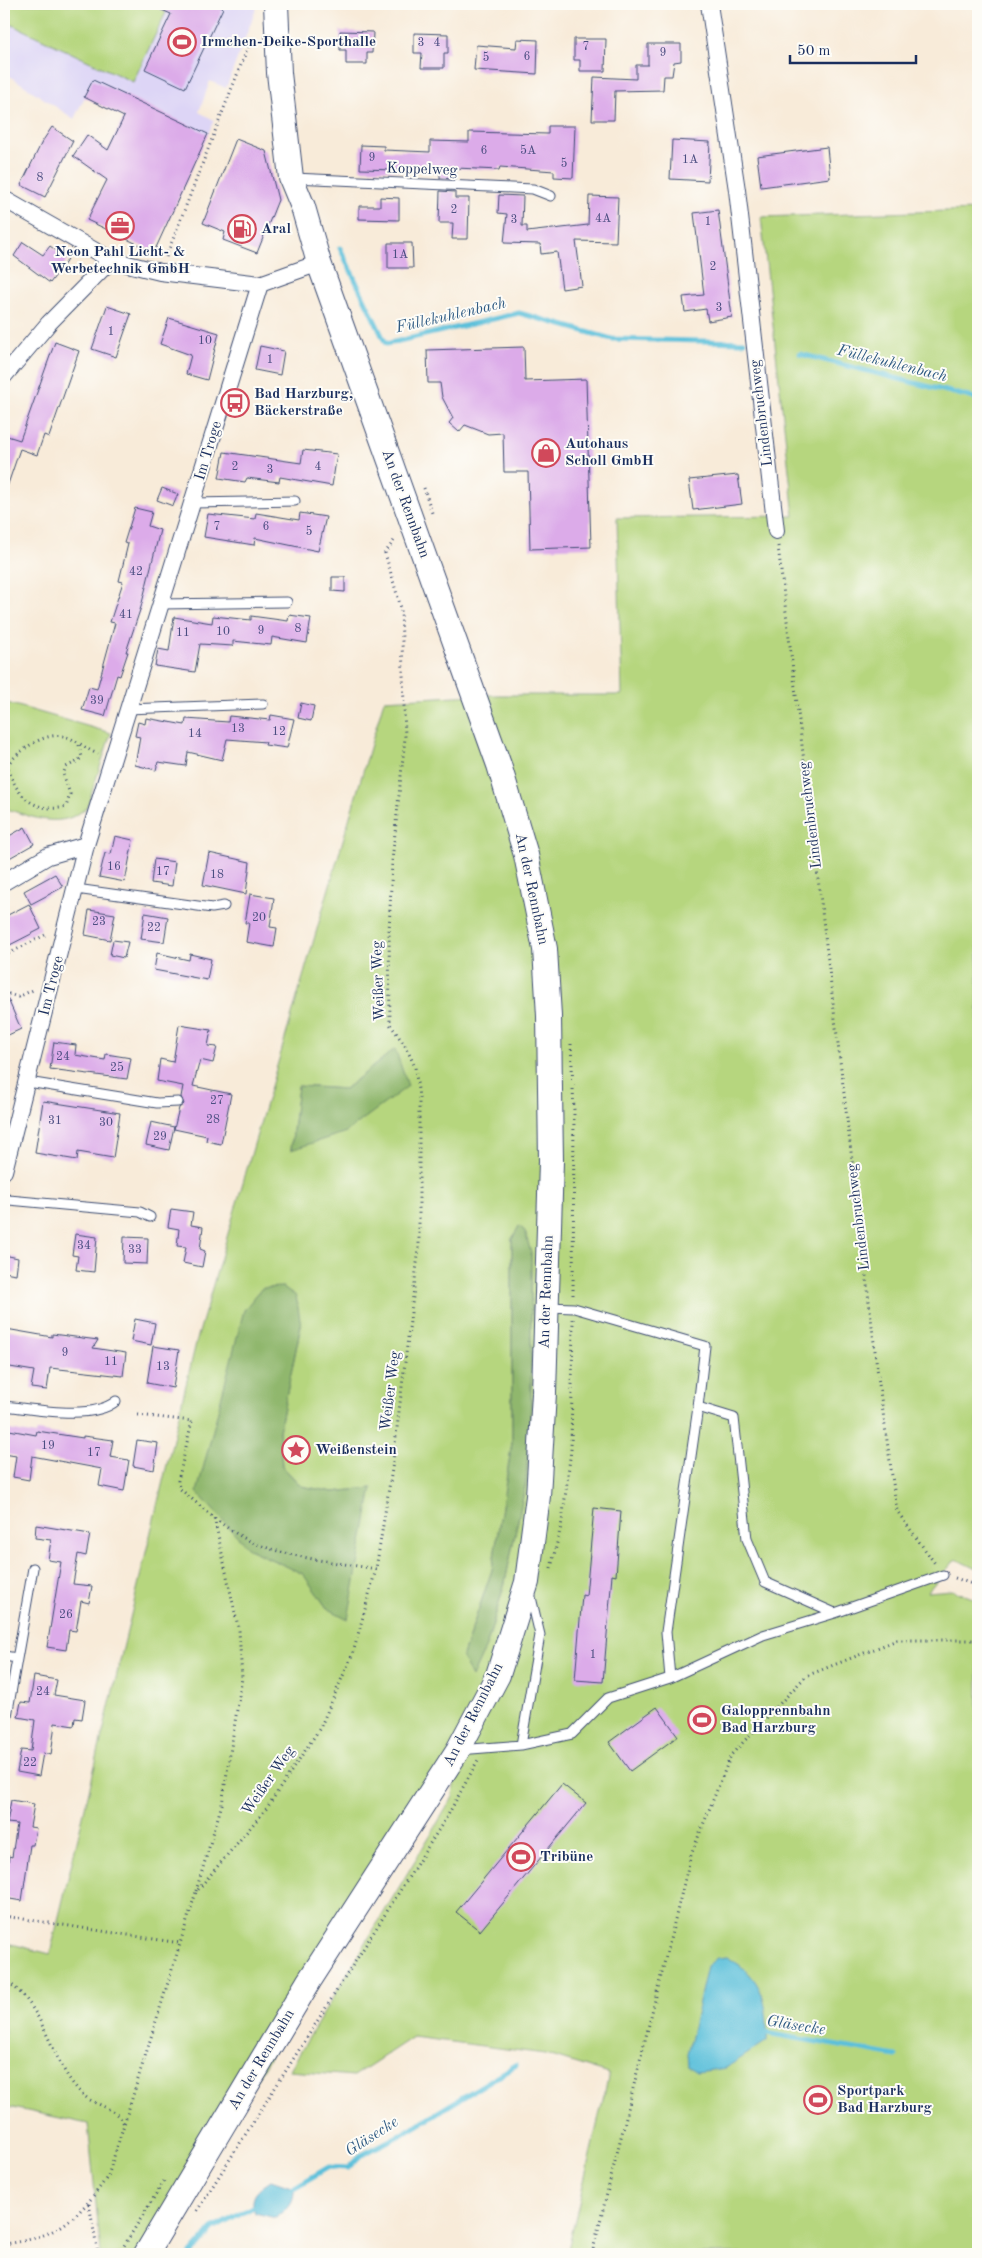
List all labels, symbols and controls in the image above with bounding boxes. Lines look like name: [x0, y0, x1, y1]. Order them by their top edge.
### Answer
sports icon: Irmchen-Deike-Sporthalle: [167, 27, 197, 57]
scale bar: [790, 32, 916, 64]
place label: Irmchen-Deike-Sporthalle: [201, 35, 376, 50]
house number: 3: [418, 37, 424, 49]
house number: 4: [434, 37, 441, 49]
house number: 7: [583, 41, 589, 53]
text: 50 m: [797, 44, 831, 59]
house number: 9: [660, 47, 666, 59]
house number: 5: [483, 51, 490, 64]
house number: 6: [524, 51, 531, 63]
house number: 5A: [520, 144, 536, 157]
house number: 6: [481, 145, 488, 157]
house number: 9: [369, 152, 375, 164]
house number: 1A: [682, 154, 698, 166]
house number: 5: [561, 157, 568, 170]
street label: Koppelweg: [386, 161, 458, 179]
house number: 8: [37, 172, 44, 184]
house number: 2: [451, 204, 457, 216]
office icon: Neon Pahl Licht- & Werbetechnik GmbH: [105, 211, 135, 241]
house number: 4A: [595, 213, 611, 225]
fuel station icon: Aral: [227, 214, 257, 244]
house number: 3: [511, 214, 517, 226]
house number: 1: [705, 216, 711, 228]
place label: Aral: [261, 222, 291, 237]
place label: Neon Pahl Licht- & Werbetechnik GmbH: [50, 245, 190, 277]
house number: 1A: [392, 249, 408, 261]
house number: 2: [710, 261, 716, 273]
water label: Füllekuhlenbach: [393, 296, 508, 337]
house number: 3: [716, 302, 722, 314]
house number: 1: [108, 326, 114, 338]
house number: 10: [198, 335, 212, 347]
water label: Füllekuhlenbach: [834, 342, 949, 385]
house number: 1: [267, 354, 273, 366]
street label: Lindenbruchweg: [748, 359, 776, 467]
place label: Bad Harzburg, Bäckerstraße: [254, 387, 353, 419]
bus stop icon: Bad Harzburg, Bäckerstraße: [220, 388, 250, 418]
street label: Im Troge: [193, 419, 225, 483]
place label: Autohaus Scholl GmbH: [565, 437, 654, 469]
shop icon: Autohaus Scholl GmbH: [531, 438, 561, 468]
street label: An der Rennbahn: [378, 448, 432, 560]
house number: 2: [232, 461, 238, 473]
house number: 4: [315, 461, 322, 473]
house number: 3: [267, 464, 273, 476]
house number: 7: [214, 521, 220, 533]
house number: 6: [263, 521, 270, 533]
house number: 5: [306, 525, 313, 538]
house number: 42: [129, 566, 143, 578]
house number: 41: [119, 609, 133, 621]
house number: 8: [295, 623, 302, 635]
house number: 9: [258, 625, 264, 637]
house number: 10: [216, 626, 230, 638]
house number: 11: [176, 627, 190, 639]
house number: 39: [90, 695, 104, 707]
house number: 13: [231, 723, 245, 735]
house number: 12: [272, 726, 286, 738]
house number: 14: [188, 728, 202, 740]
street label: Lindenbruchweg: [797, 761, 825, 869]
street label: An der Rennbahn: [512, 832, 550, 946]
house number: 16: [107, 861, 121, 873]
house number: 17: [156, 866, 170, 878]
house number: 18: [210, 869, 224, 881]
house number: 20: [252, 912, 266, 924]
house number: 23: [92, 916, 106, 928]
house number: 22: [147, 922, 161, 934]
street label: Weißer Weg: [370, 941, 388, 1021]
street label: Im Troge: [37, 954, 67, 1018]
house number: 24: [56, 1051, 70, 1063]
house number: 25: [110, 1061, 124, 1074]
house number: 27: [210, 1095, 224, 1107]
house number: 28: [206, 1114, 220, 1126]
house number: 31: [48, 1115, 62, 1127]
house number: 30: [99, 1117, 113, 1129]
house number: 29: [153, 1131, 167, 1143]
street label: Lindenbruchweg: [845, 1163, 873, 1271]
street label: An der Rennbahn: [538, 1235, 556, 1349]
house number: 34: [77, 1240, 91, 1252]
house number: 33: [128, 1244, 142, 1256]
house number: 9: [62, 1347, 68, 1359]
street label: Weißer Weg: [379, 1350, 403, 1432]
house number: 11: [104, 1356, 118, 1368]
house number: 13: [156, 1361, 170, 1373]
place icon: Weißenstein: [281, 1435, 311, 1465]
house number: 19: [41, 1440, 55, 1452]
place label: Weißenstein: [315, 1443, 397, 1458]
house number: 17: [87, 1447, 101, 1459]
house number: 26: [59, 1609, 73, 1621]
house number: 1: [590, 1649, 596, 1661]
street label: An der Rennbahn: [441, 1661, 507, 1769]
house number: 24: [36, 1686, 50, 1698]
place label: Galopprennbahn Bad Harzburg: [721, 1704, 830, 1736]
sports icon: Galopprennbahn Bad Harzburg: [687, 1705, 717, 1735]
street label: Weißer Weg: [240, 1744, 298, 1818]
house number: 22: [23, 1757, 37, 1769]
sports icon: Tribüne: [506, 1842, 536, 1872]
place label: Tribüne: [540, 1850, 593, 1865]
street label: An der Rennbahn: [226, 2007, 298, 2113]
water label: Gläsecke: [765, 2013, 827, 2039]
place label: Sportpark Bad Harzburg: [837, 2084, 933, 2116]
sports icon: Sportpark Bad Harzburg: [803, 2085, 833, 2115]
water label: Gläsecke: [343, 2114, 402, 2160]

